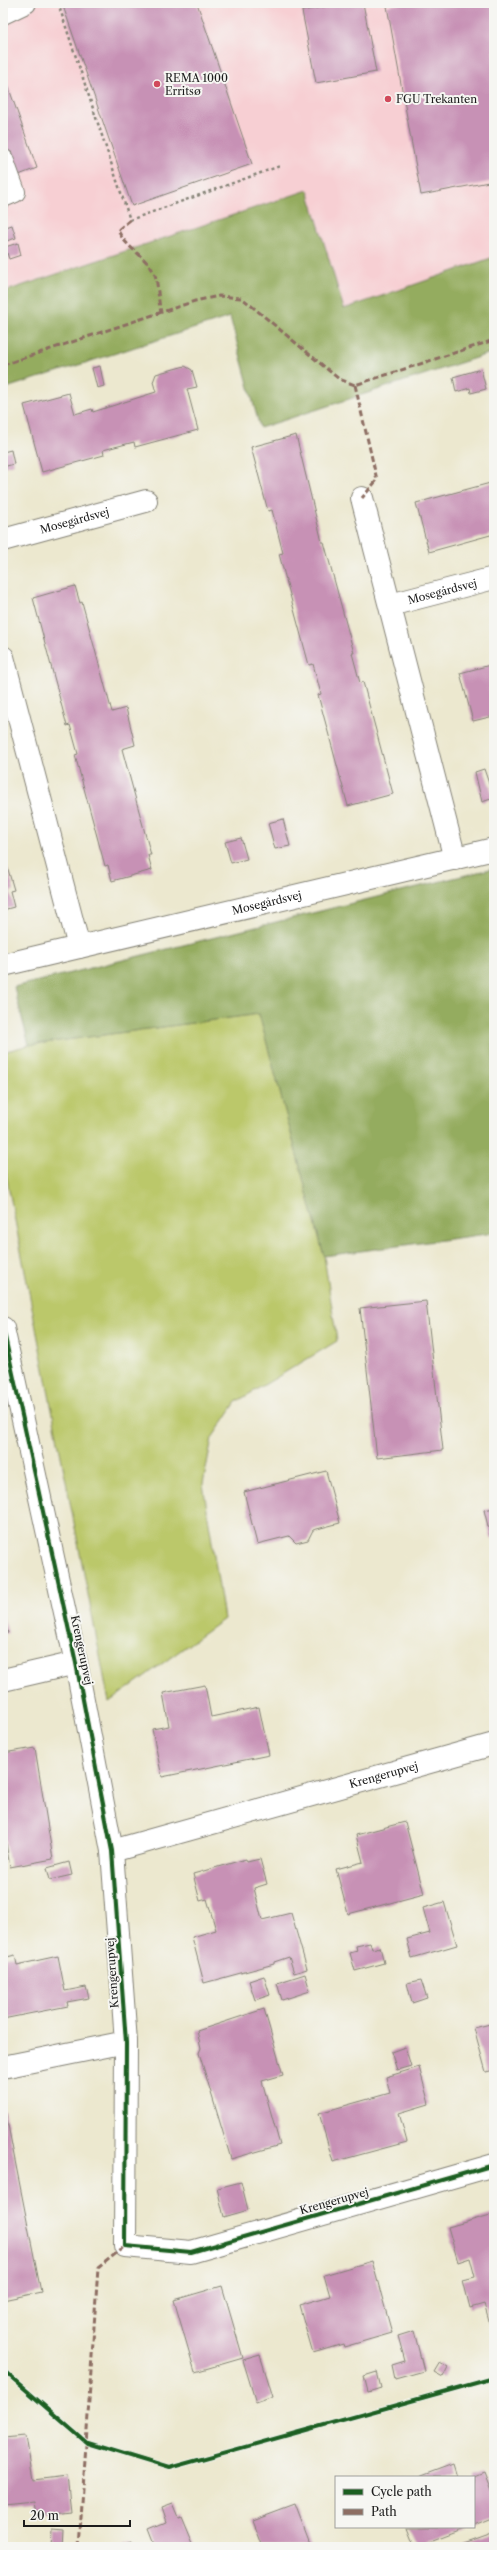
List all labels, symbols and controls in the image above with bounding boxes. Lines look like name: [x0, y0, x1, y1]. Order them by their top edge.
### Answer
place label: REMA 1000 Erritsø: [165, 71, 228, 98]
marker: REMA 1000 Erritsø: [152, 79, 162, 89]
place label: FGU Trekanten: [396, 92, 477, 106]
marker: FGU Trekanten: [383, 94, 393, 104]
street label: Mosegårdsvej: [38, 504, 110, 537]
street label: Mosegårdsvej: [406, 576, 478, 607]
street label: Mosegårdsvej: [231, 888, 303, 918]
street label: Krengerupvej: [68, 1614, 96, 1686]
street label: Krengerupvej: [347, 1759, 420, 1791]
street label: Krengerupvej: [103, 1937, 121, 2009]
street label: Krengerupvej: [298, 2185, 370, 2217]
legend: [335, 2476, 475, 2528]
text: Cycle path: [371, 2484, 432, 2499]
scale bar: [24, 2502, 130, 2528]
text: Path: [371, 2504, 397, 2519]
text: 20 m: [30, 2508, 59, 2523]

